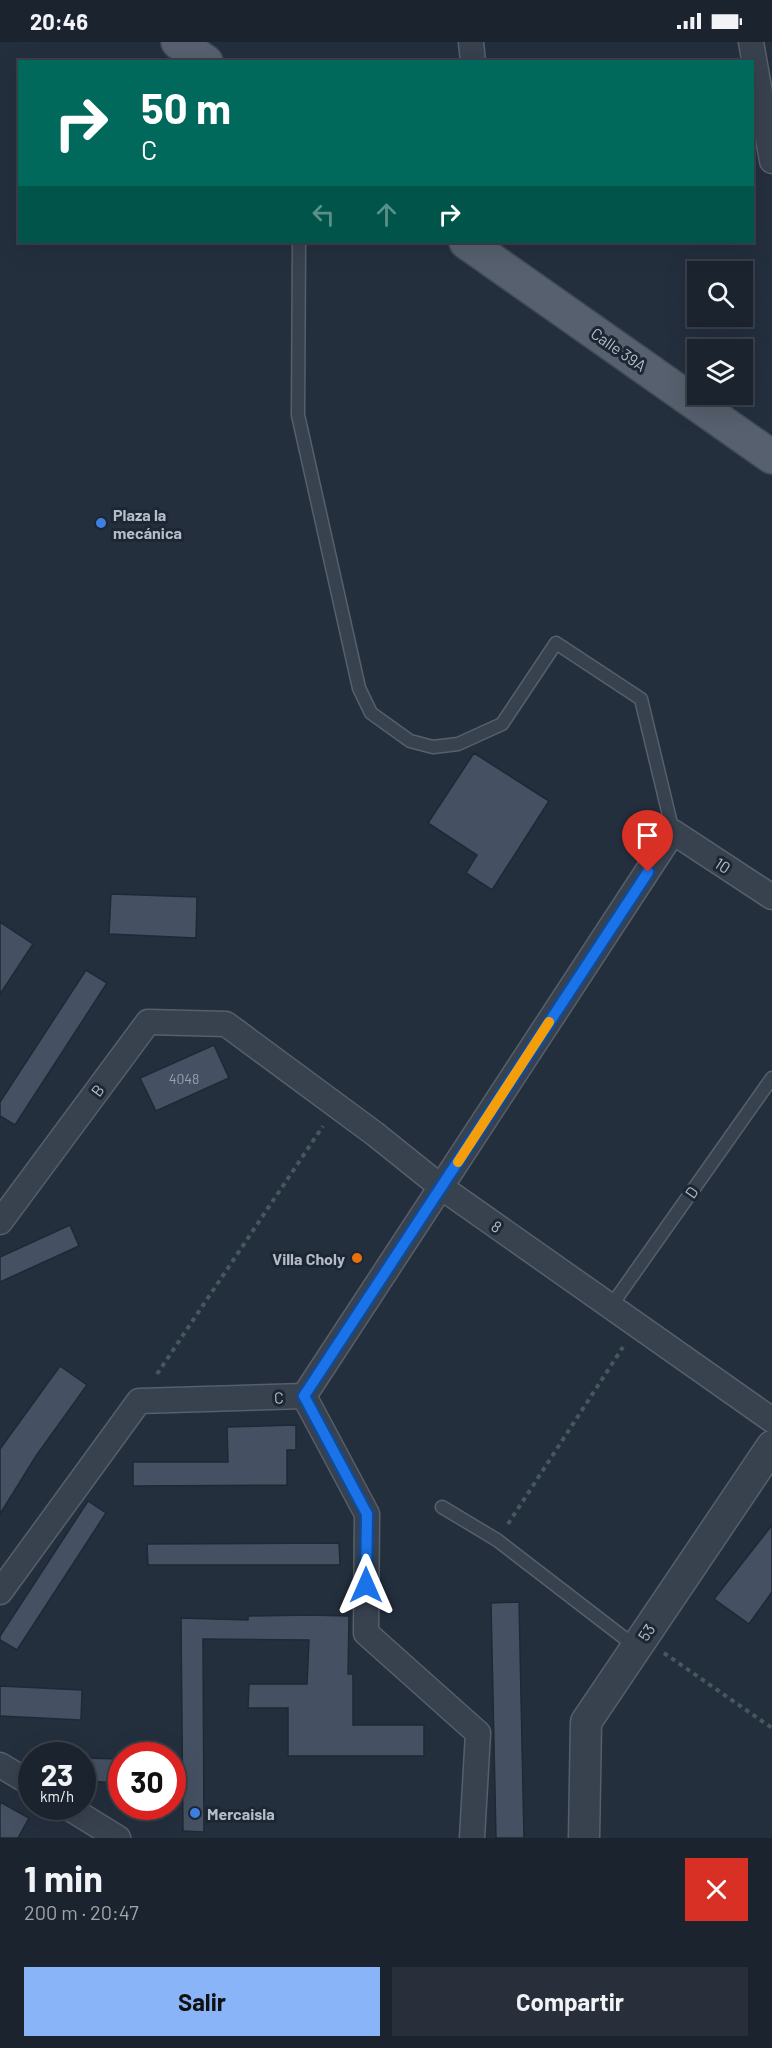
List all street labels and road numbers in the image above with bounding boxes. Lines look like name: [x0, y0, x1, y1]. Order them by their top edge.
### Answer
street label: Calle 39A: [588, 323, 651, 375]
street label: 10: [712, 853, 734, 877]
street label: B: [86, 1080, 108, 1100]
street label: D: [680, 1183, 702, 1201]
street label: 8: [488, 1216, 506, 1236]
street label: C: [274, 1387, 284, 1407]
street label: 53: [634, 1620, 658, 1644]

